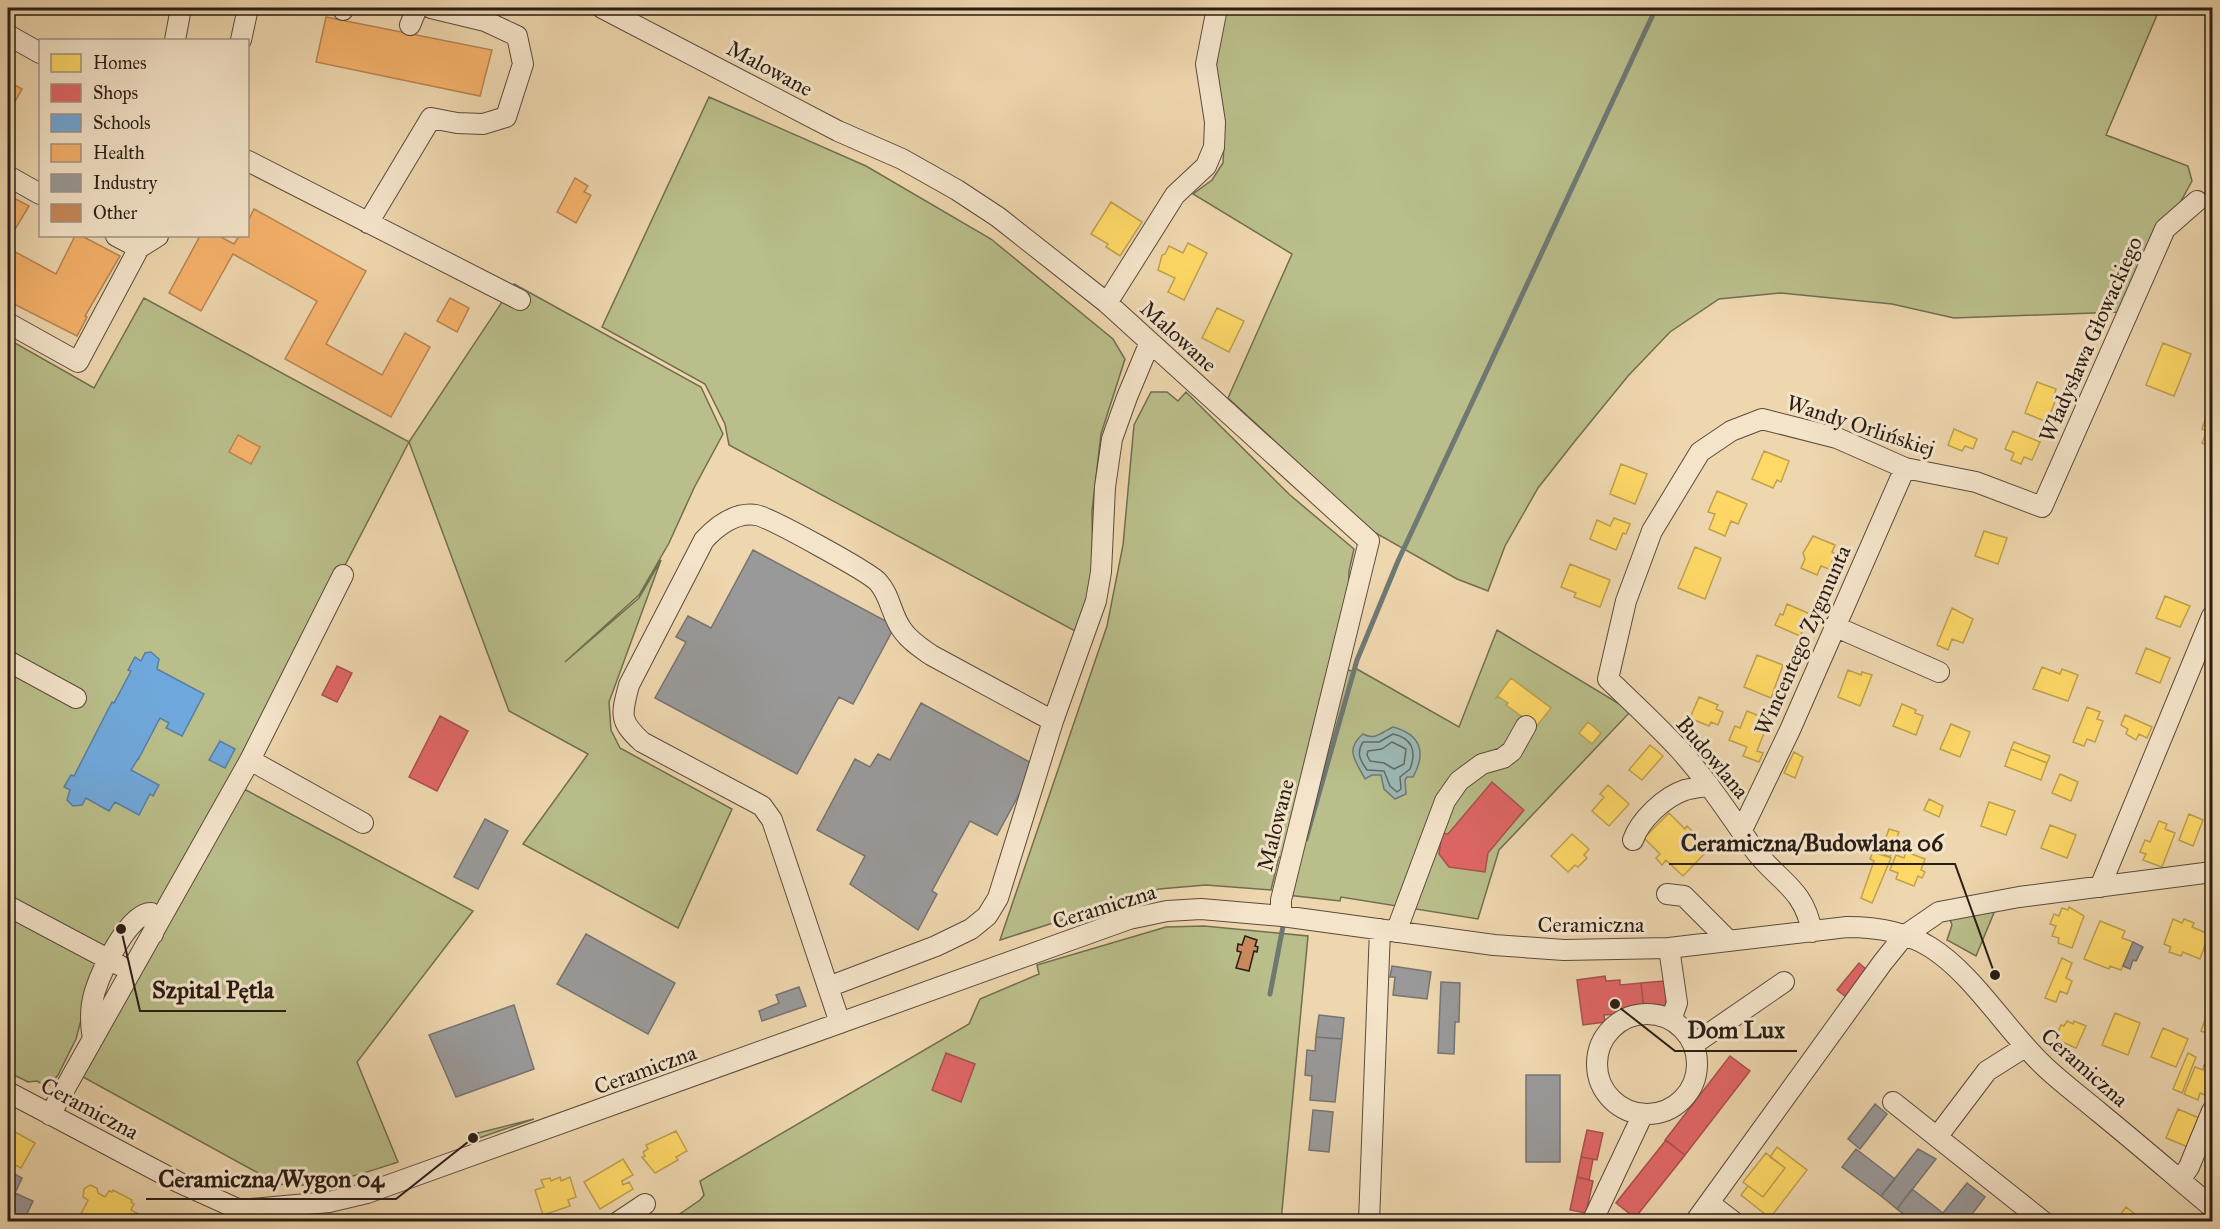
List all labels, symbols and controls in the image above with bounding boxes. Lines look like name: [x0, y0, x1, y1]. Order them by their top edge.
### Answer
street label: Malowane: [722, 35, 817, 102]
legend: [39, 39, 249, 237]
text: Homes: [93, 52, 147, 74]
text: Shops: [93, 82, 138, 104]
text: Schools: [93, 112, 151, 134]
text: Health: [93, 142, 145, 164]
text: Industry: [93, 172, 158, 194]
text: Other: [93, 202, 138, 224]
street label: Władysława Głowackiego: [2033, 232, 2148, 446]
street label: Malowane: [1135, 295, 1223, 378]
street label: Wandy Orlińskiej: [1783, 389, 1938, 462]
street label: Wincentego Zygmunta: [1748, 540, 1857, 739]
street label: Budowlana: [1670, 711, 1755, 805]
street label: Malowane: [1251, 776, 1300, 874]
callout: Ceramiczna/Budowlana 06: [1669, 822, 1955, 864]
text: Ceramiczna/Budowlana 06: [1681, 828, 1945, 858]
street label: Ceramiczna: [1049, 878, 1160, 935]
street label: Ceramiczna: [1538, 911, 1645, 938]
callout: Szpital Pętla: [140, 969, 286, 1011]
text: Szpital Pętla: [152, 975, 275, 1005]
callout: Dom Lux: [1675, 1009, 1797, 1051]
text: Dom Lux: [1687, 1015, 1785, 1045]
street label: Ceramiczna: [2036, 1022, 2134, 1113]
street label: Ceramiczna: [590, 1038, 701, 1100]
street label: Ceramiczna: [36, 1071, 144, 1146]
callout: Ceramiczna/Wygon 04: [146, 1157, 396, 1199]
text: Ceramiczna/Wygon 04: [158, 1164, 385, 1194]

